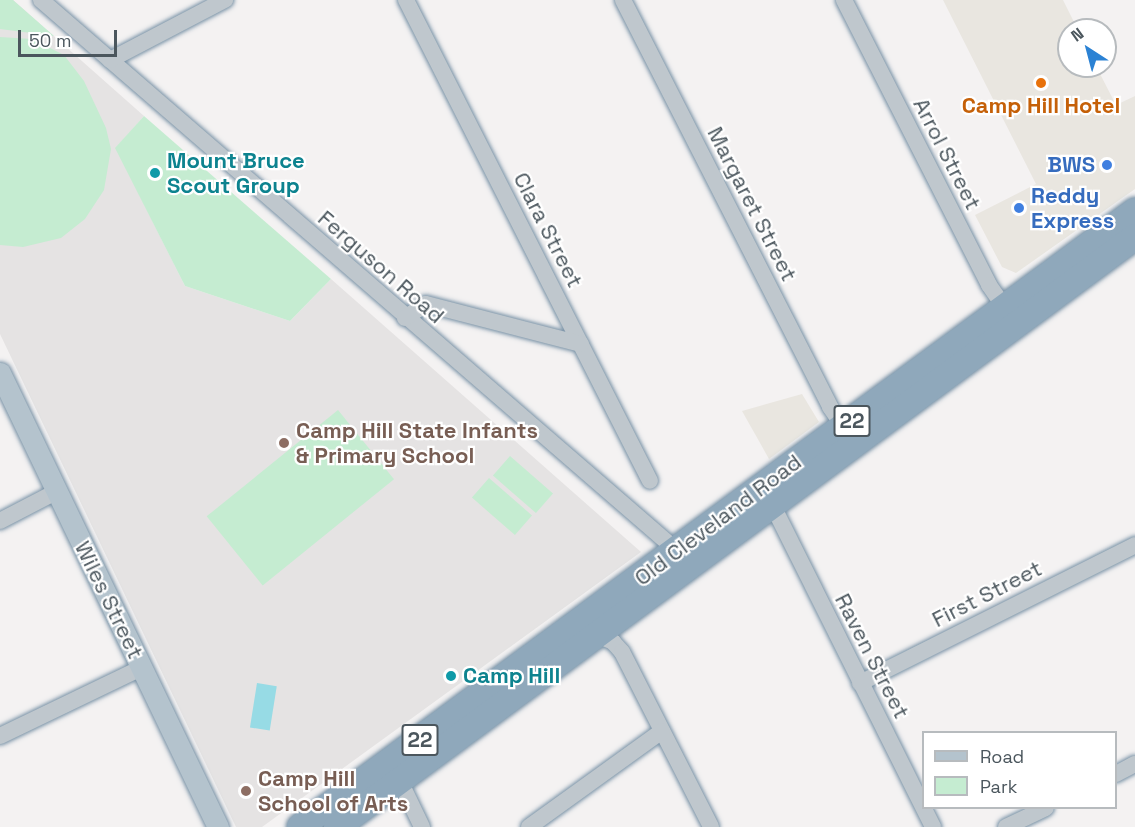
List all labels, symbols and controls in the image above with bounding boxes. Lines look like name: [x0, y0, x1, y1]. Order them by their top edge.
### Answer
scale bar: [21, 18, 120, 56]
north arrow: [1057, 18, 1117, 78]
text: N: [1067, 23, 1088, 46]
text: 50 m: [29, 29, 71, 52]
marker: Camp Hill Hotel: [1034, 76, 1048, 90]
place label: Camp Hill Hotel: [962, 93, 1120, 119]
street label: Arrol Street: [908, 94, 986, 214]
street label: Margaret Street: [702, 122, 802, 286]
place label: Mount Bruce Scout Group: [167, 147, 305, 198]
place label: BWS: [1047, 152, 1095, 178]
marker: BWS: [1100, 158, 1114, 172]
marker: Mount Bruce Scout Group: [148, 166, 162, 180]
street label: Clara Street: [508, 168, 588, 292]
place label: Reddy Express: [1031, 182, 1114, 234]
marker: Reddy Express: [1012, 201, 1026, 215]
street label: Ferguson Road: [312, 205, 450, 329]
road number: 22: [832, 403, 872, 439]
place label: Camp Hill State Infants & Primary School: [296, 417, 538, 469]
marker: Camp Hill State Infants & Primary School: [277, 436, 291, 450]
street label: Old Cleveland Road: [629, 449, 807, 591]
street label: Wiles Street: [69, 537, 149, 663]
street label: First Street: [928, 555, 1046, 633]
street label: Raven Street: [829, 589, 915, 723]
place label: Camp Hill: [463, 663, 560, 689]
marker: Camp Hill: [444, 669, 458, 683]
road number: 22: [400, 722, 440, 758]
legend: [922, 731, 1117, 809]
text: Road: [980, 745, 1024, 768]
place label: Camp Hill School of Arts: [258, 765, 409, 816]
text: Park: [980, 775, 1017, 798]
marker: Camp Hill School of Arts: [239, 784, 253, 798]

